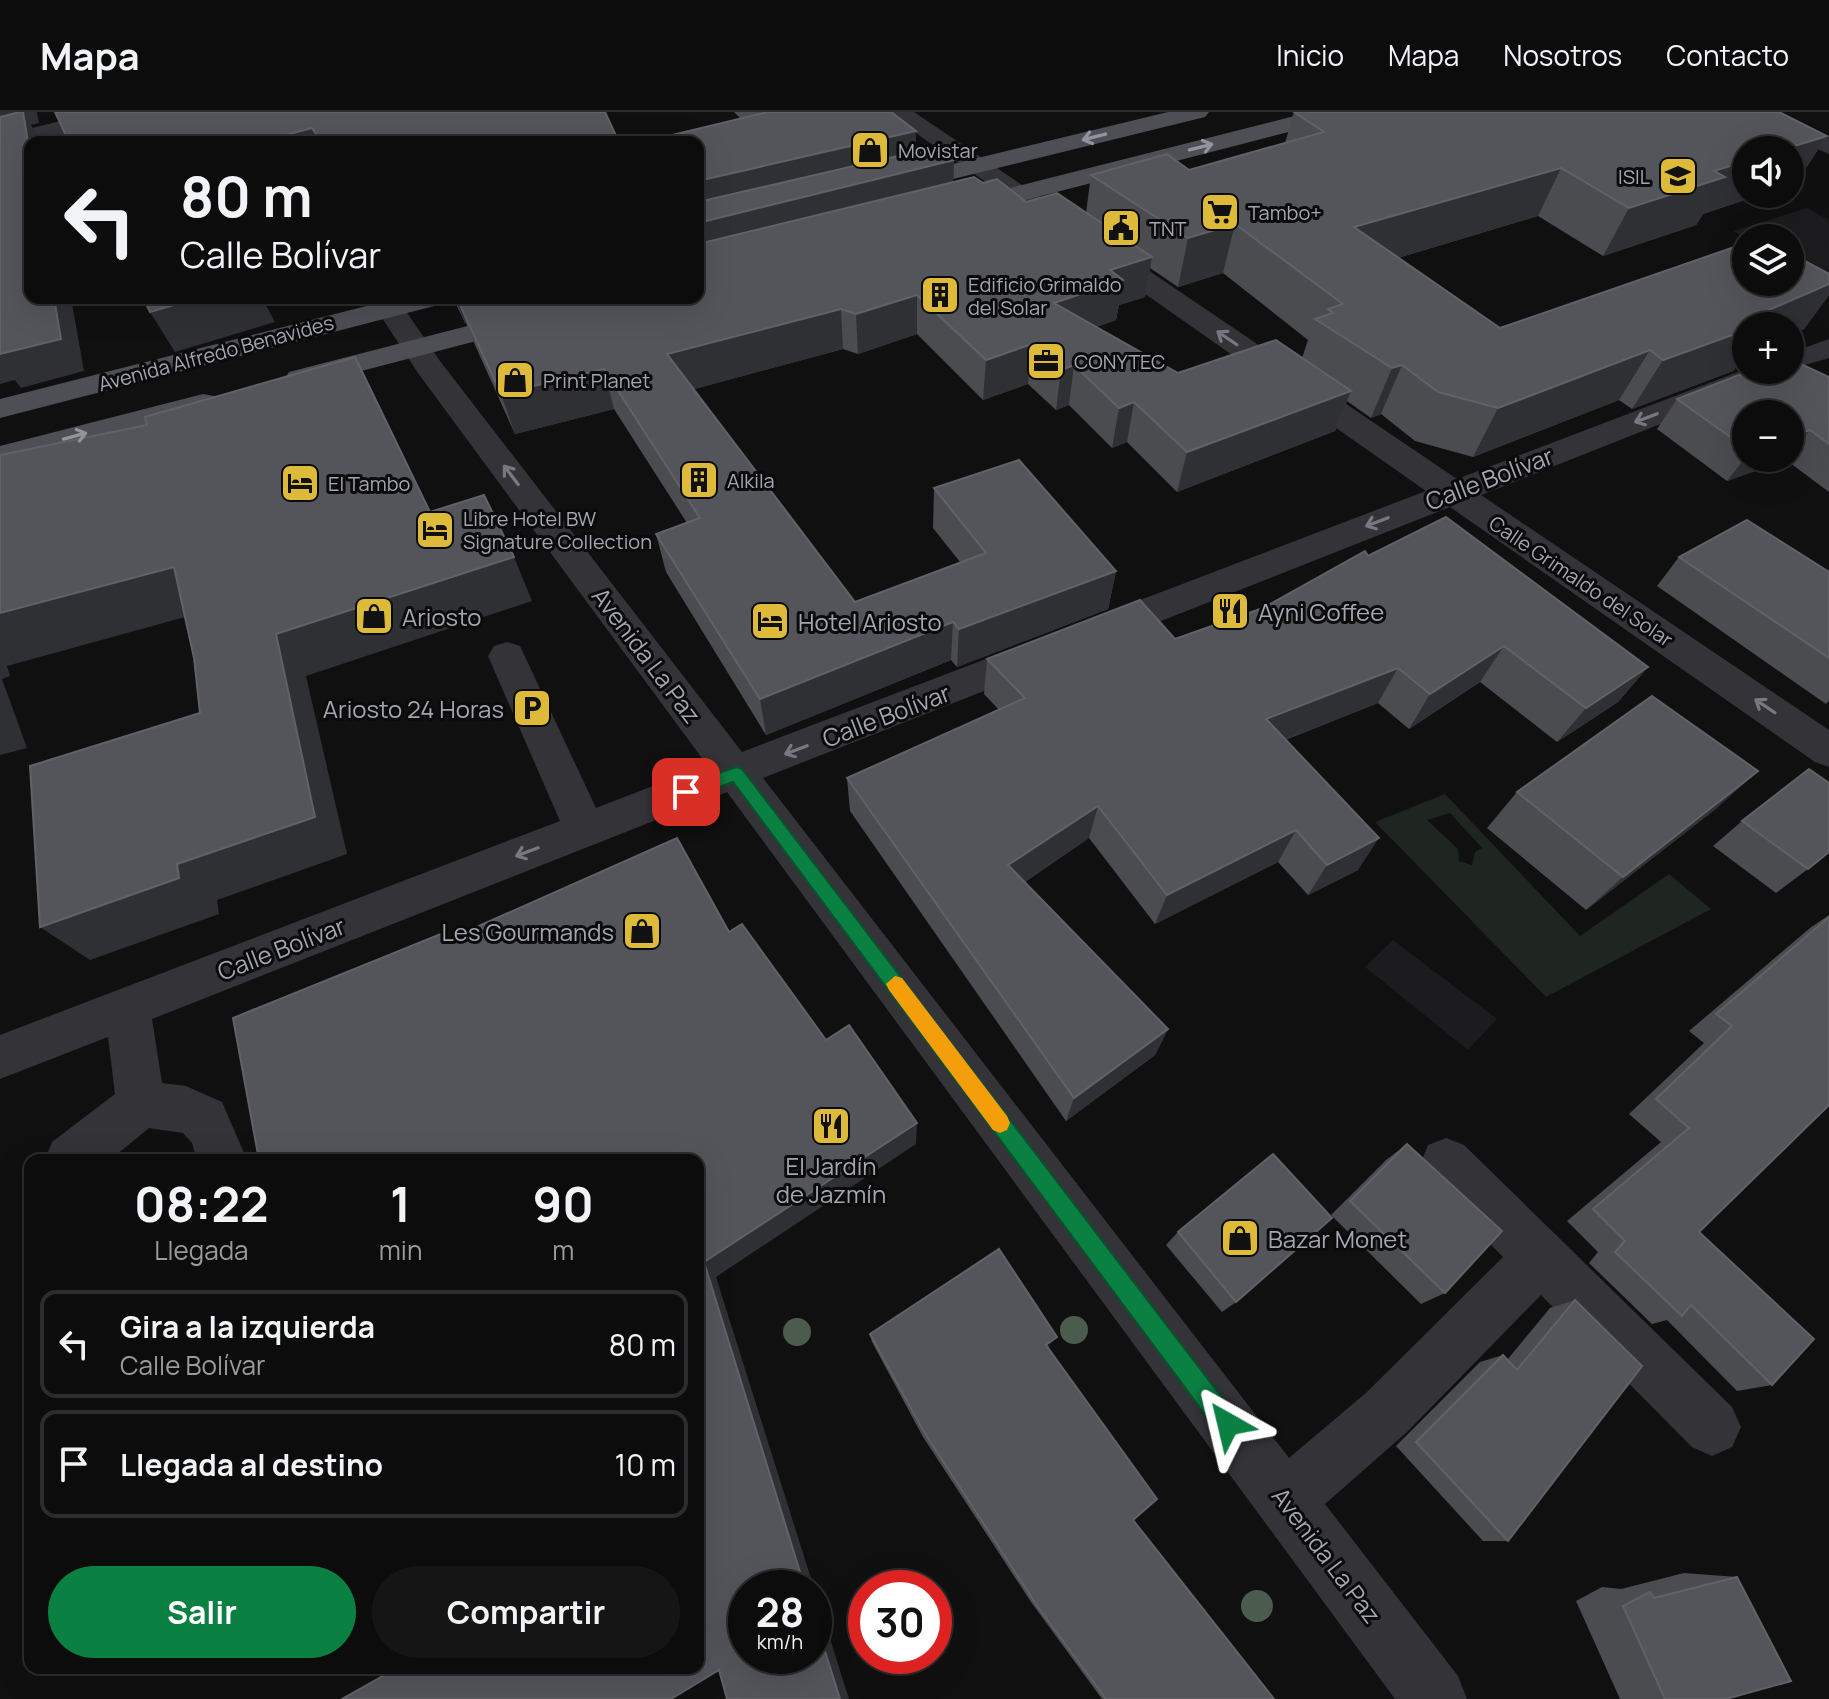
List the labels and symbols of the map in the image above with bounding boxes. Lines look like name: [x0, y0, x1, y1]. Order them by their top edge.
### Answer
shop icon: Movistar: [849, 129, 891, 171]
one-way arrow: [1082, 130, 1108, 145]
place label: Movistar: [898, 137, 978, 164]
one-way arrow: [1188, 138, 1214, 153]
school or university icon: ISIL: [1657, 155, 1699, 197]
place label: ISIL: [1618, 163, 1650, 190]
supermarket icon: Tambo+: [1199, 191, 1241, 233]
place label: Tambo+: [1248, 199, 1322, 226]
public building icon: TNT: [1100, 207, 1142, 249]
place label: TNT: [1149, 215, 1187, 242]
place label: Edificio Grimaldo del Solar: [968, 271, 1122, 321]
building icon: Edificio Grimaldo del Solar: [919, 274, 961, 316]
street label: Avenida Alfredo Benavides: [95, 309, 337, 397]
one-way arrow: [1216, 330, 1238, 346]
office icon: CONYTEC: [1025, 340, 1067, 382]
place label: CONYTEC: [1074, 348, 1165, 375]
shop icon: Print Planet: [494, 359, 536, 401]
place label: Print Planet: [543, 367, 650, 394]
one-way arrow: [1634, 412, 1659, 426]
one-way arrow: [62, 428, 88, 443]
street label: Calle Bolívar: [1420, 438, 1558, 517]
building icon: Alkila: [678, 459, 720, 501]
hotel icon: El Tambo: [279, 462, 321, 504]
one-way arrow: [502, 465, 519, 486]
place label: Alkila: [727, 467, 775, 494]
place label: El Tambo: [328, 470, 411, 497]
place label: Libre Hotel BW Signature Collection: [463, 505, 652, 555]
hotel icon: Libre Hotel BW Signature Collection: [414, 509, 456, 551]
street label: Calle Grimaldo del Solar: [1484, 509, 1678, 653]
one-way arrow: [1365, 516, 1390, 530]
street label: Avenida La Paz: [585, 580, 709, 730]
restaurant icon: Ayni Coffee: [1209, 590, 1251, 632]
shop icon: Ariosto: [353, 595, 395, 637]
place label: Ayni Coffee: [1258, 595, 1384, 628]
place label: Ariosto: [402, 600, 481, 633]
hotel icon: Hotel Ariosto: [749, 600, 791, 642]
place label: Hotel Ariosto: [798, 605, 942, 638]
street label: Calle Bolívar: [817, 675, 955, 754]
parking icon: Ariosto 24 Horas: [511, 687, 553, 729]
place label: Ariosto 24 Horas: [323, 692, 504, 725]
one-way arrow: [1754, 698, 1776, 715]
one-way arrow: [784, 744, 809, 758]
pin: [652, 758, 720, 826]
one-way arrow: [515, 846, 540, 860]
street label: Calle Bolívar: [212, 908, 350, 987]
shop icon: Les Gourmands: [621, 910, 663, 952]
place label: Les Gourmands: [442, 915, 614, 948]
restaurant icon: El Jardín de Jazmín: [810, 1105, 852, 1147]
place label: El Jardín de Jazmín: [776, 1149, 886, 1210]
shop icon: Bazar Monet: [1219, 1217, 1261, 1259]
place label: Bazar Monet: [1268, 1222, 1407, 1255]
position arrow: [1186, 1382, 1270, 1466]
street label: Avenida La Paz: [1265, 1480, 1389, 1630]
speed limit sign: 30: [848, 1570, 952, 1674]

